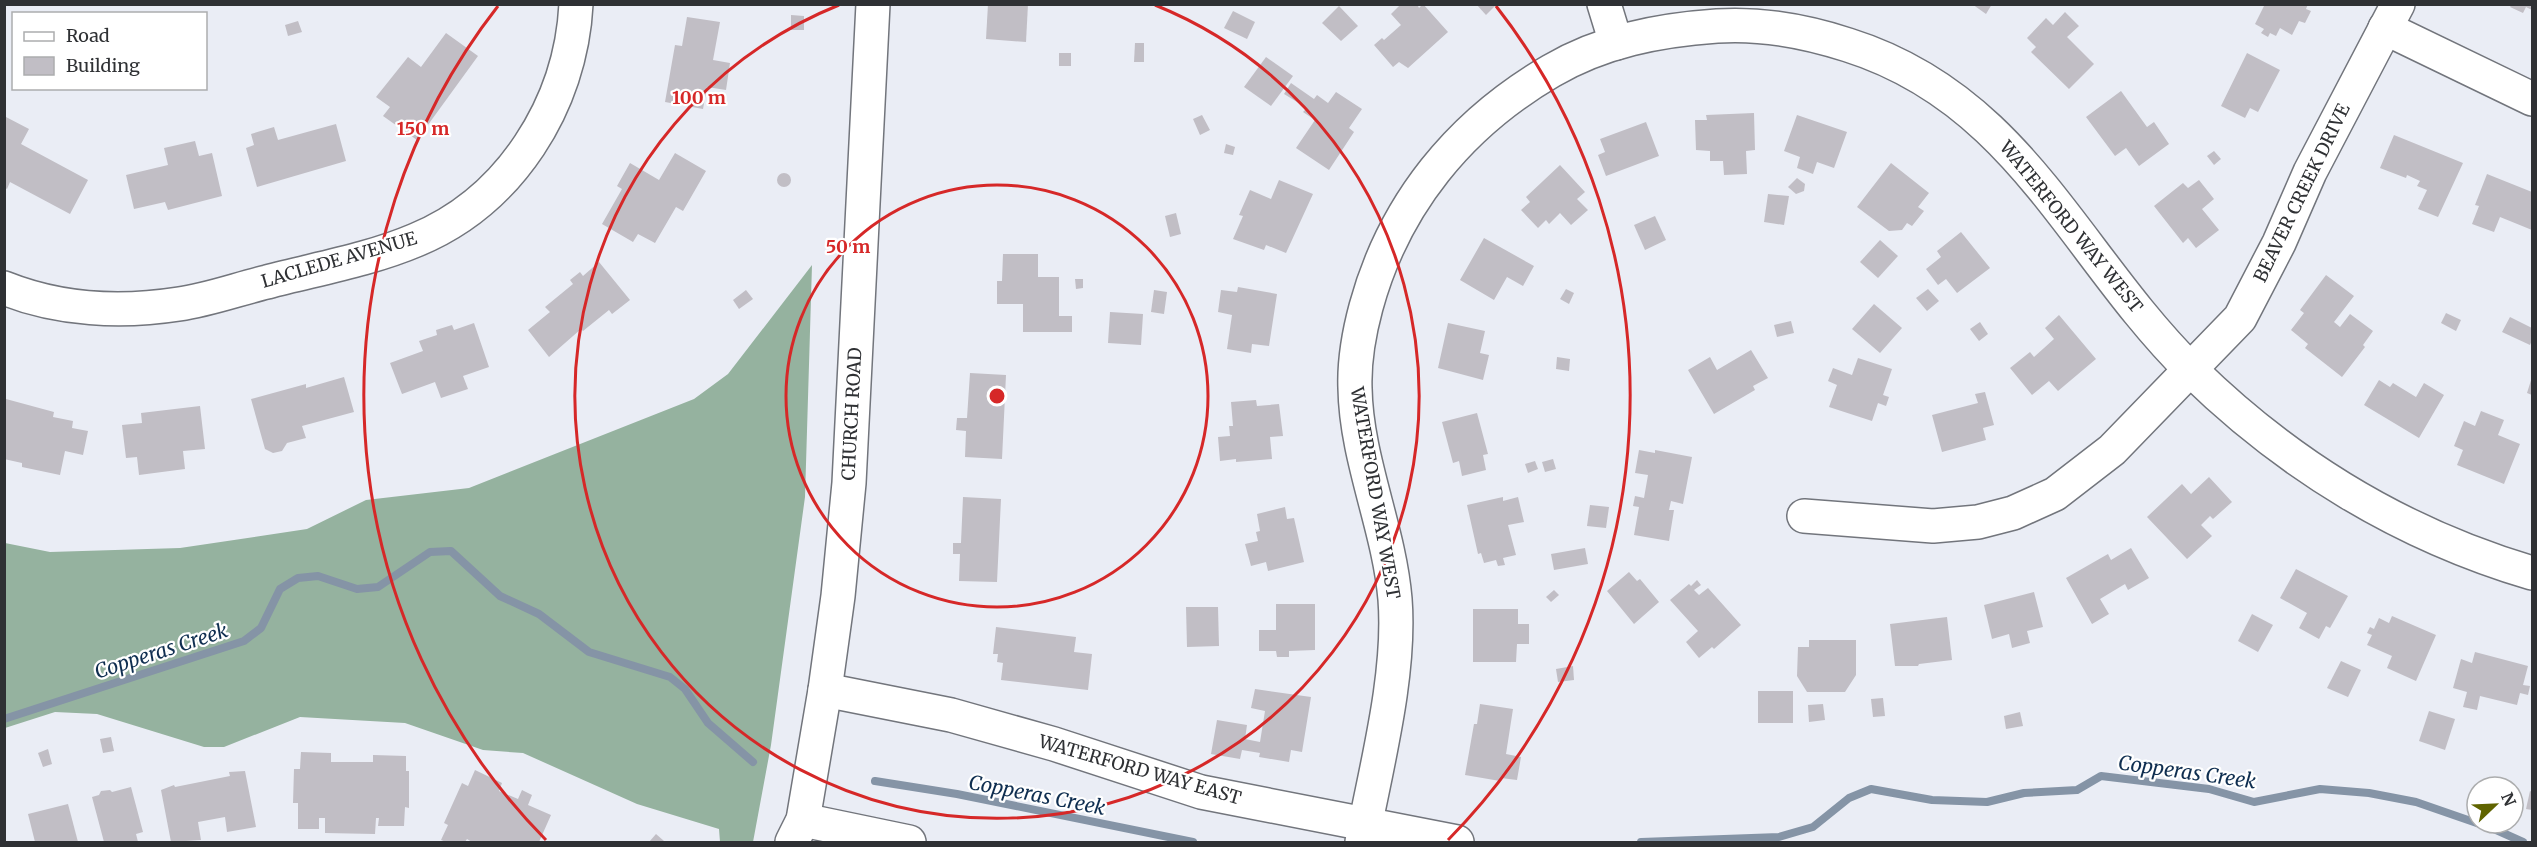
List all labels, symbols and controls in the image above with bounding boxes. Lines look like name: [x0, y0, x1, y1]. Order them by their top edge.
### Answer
legend: [12, 12, 207, 90]
text: Road: [66, 24, 110, 47]
text: Building: [66, 54, 140, 77]
text: 100 m: [672, 86, 726, 109]
street label: BEAVER CREEK DRIVE: [2248, 99, 2355, 286]
text: 150 m: [397, 117, 449, 140]
street label: WATERFORD WAY WEST: [1994, 135, 2148, 318]
street label: LACLEDE AVENUE: [258, 226, 420, 293]
text: 50 m: [826, 235, 870, 258]
street label: CHURCH ROAD: [837, 347, 866, 481]
street label: WATERFORD WAY WEST: [1345, 384, 1406, 601]
centre of rings: [987, 386, 1007, 406]
water label: Copperas Creek: [91, 617, 231, 684]
street label: WATERFORD WAY EAST: [1035, 729, 1245, 810]
water label: Copperas Creek: [2117, 749, 2258, 794]
water label: Copperas Creek: [967, 769, 1108, 820]
north arrow: [2465, 775, 2525, 835]
text: N: [2497, 789, 2521, 809]

